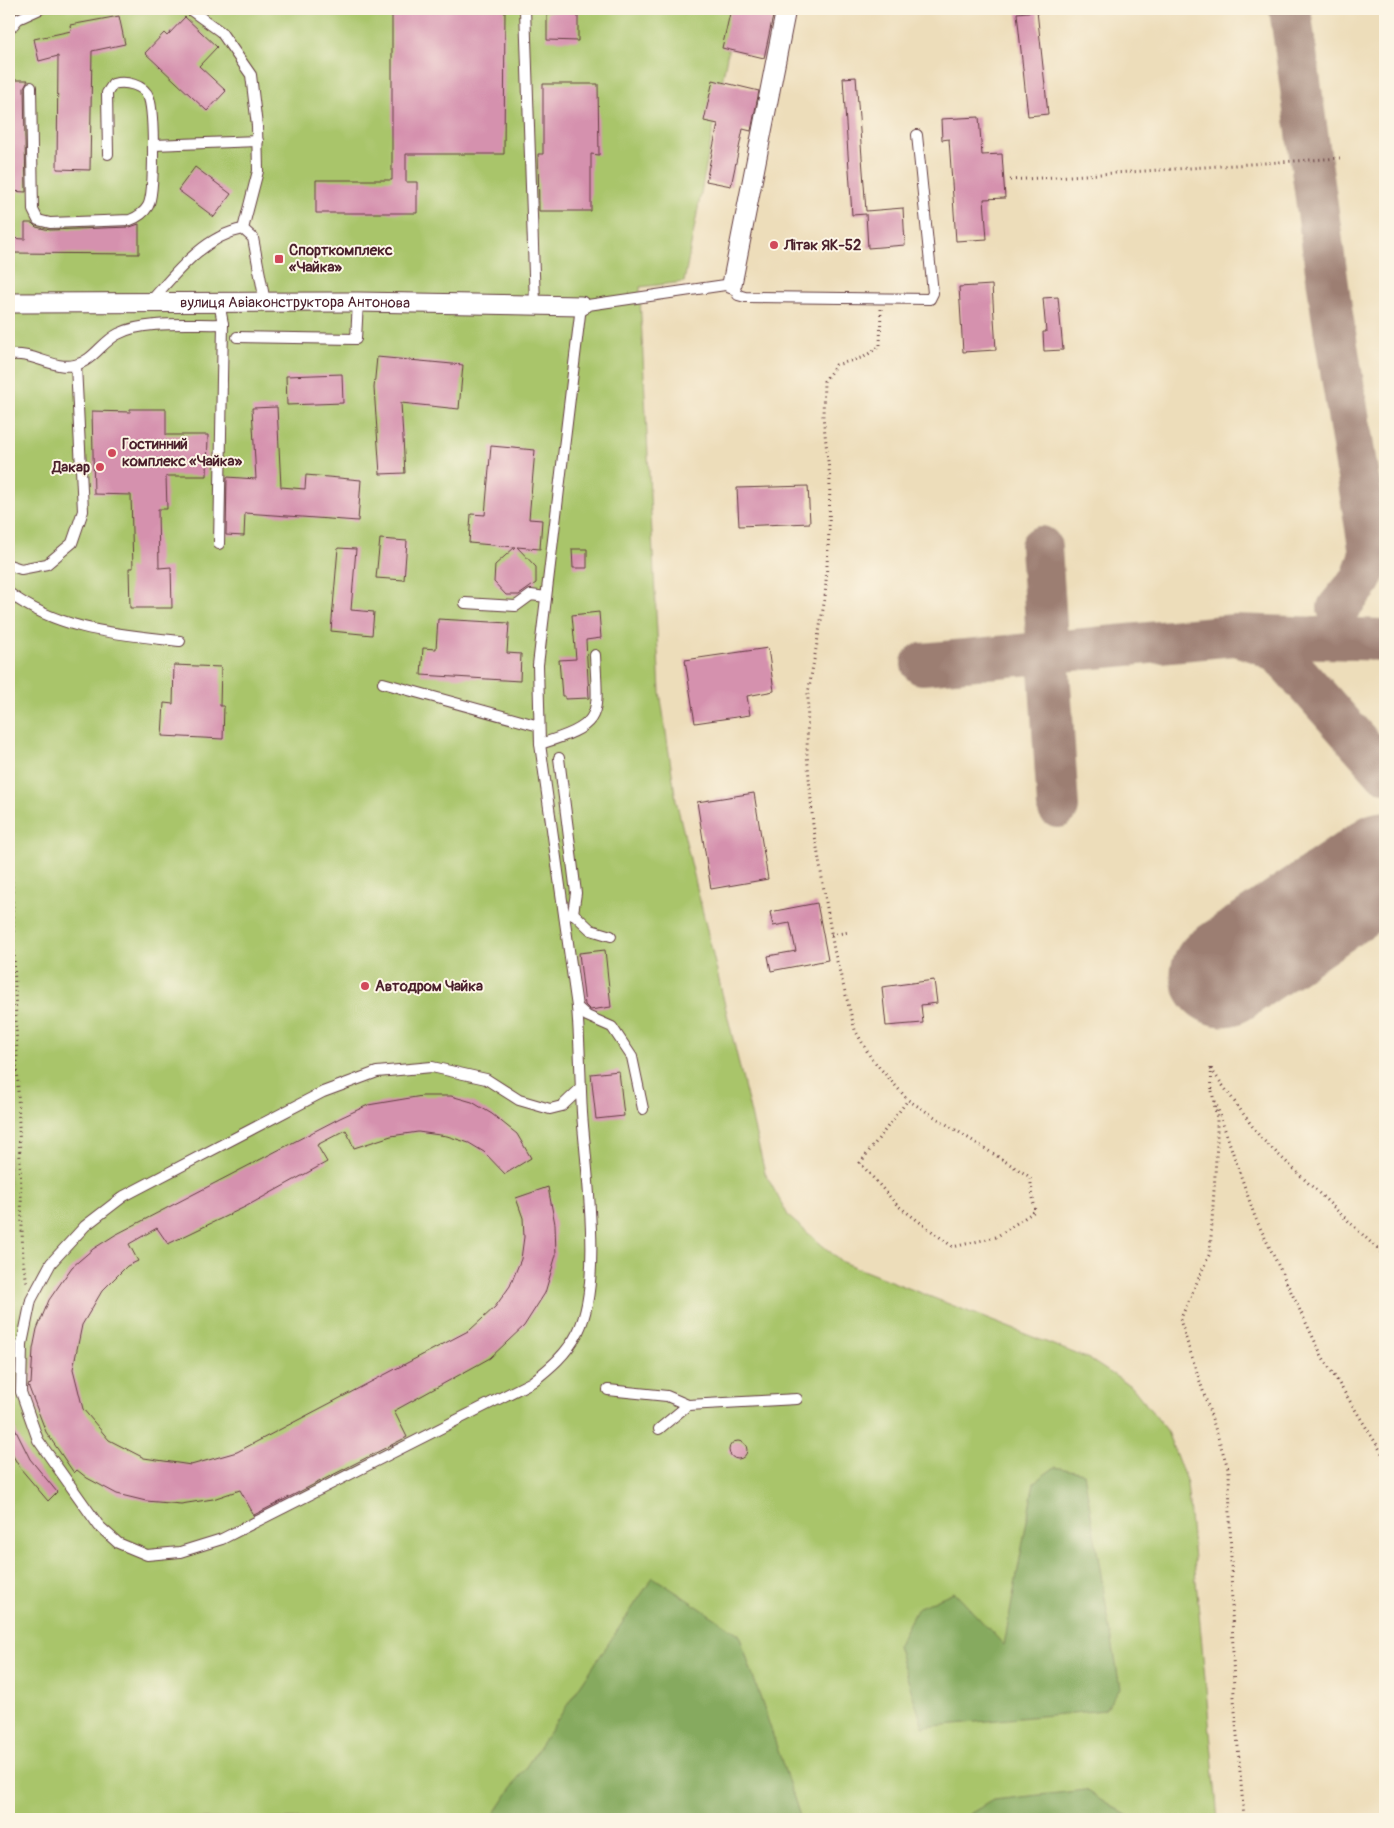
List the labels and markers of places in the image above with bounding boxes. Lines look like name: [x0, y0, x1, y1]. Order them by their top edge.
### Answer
place label: Літак ЯК-52: [783, 236, 861, 255]
marker: Літак ЯК-52: [768, 239, 780, 251]
place label: Спорткомплекс «Чайка»: [289, 241, 393, 277]
marker: Спорткомплекс «Чайка»: [273, 253, 285, 265]
place label: Гостинний комплекс «Чайка»: [122, 435, 243, 471]
marker: Гостинний комплекс «Чайка»: [106, 447, 118, 459]
place label: Дакар: [51, 458, 90, 477]
marker: Дакар: [94, 461, 106, 473]
place label: Автодром Чайка: [375, 977, 483, 996]
marker: Автодром Чайка: [359, 980, 371, 992]

